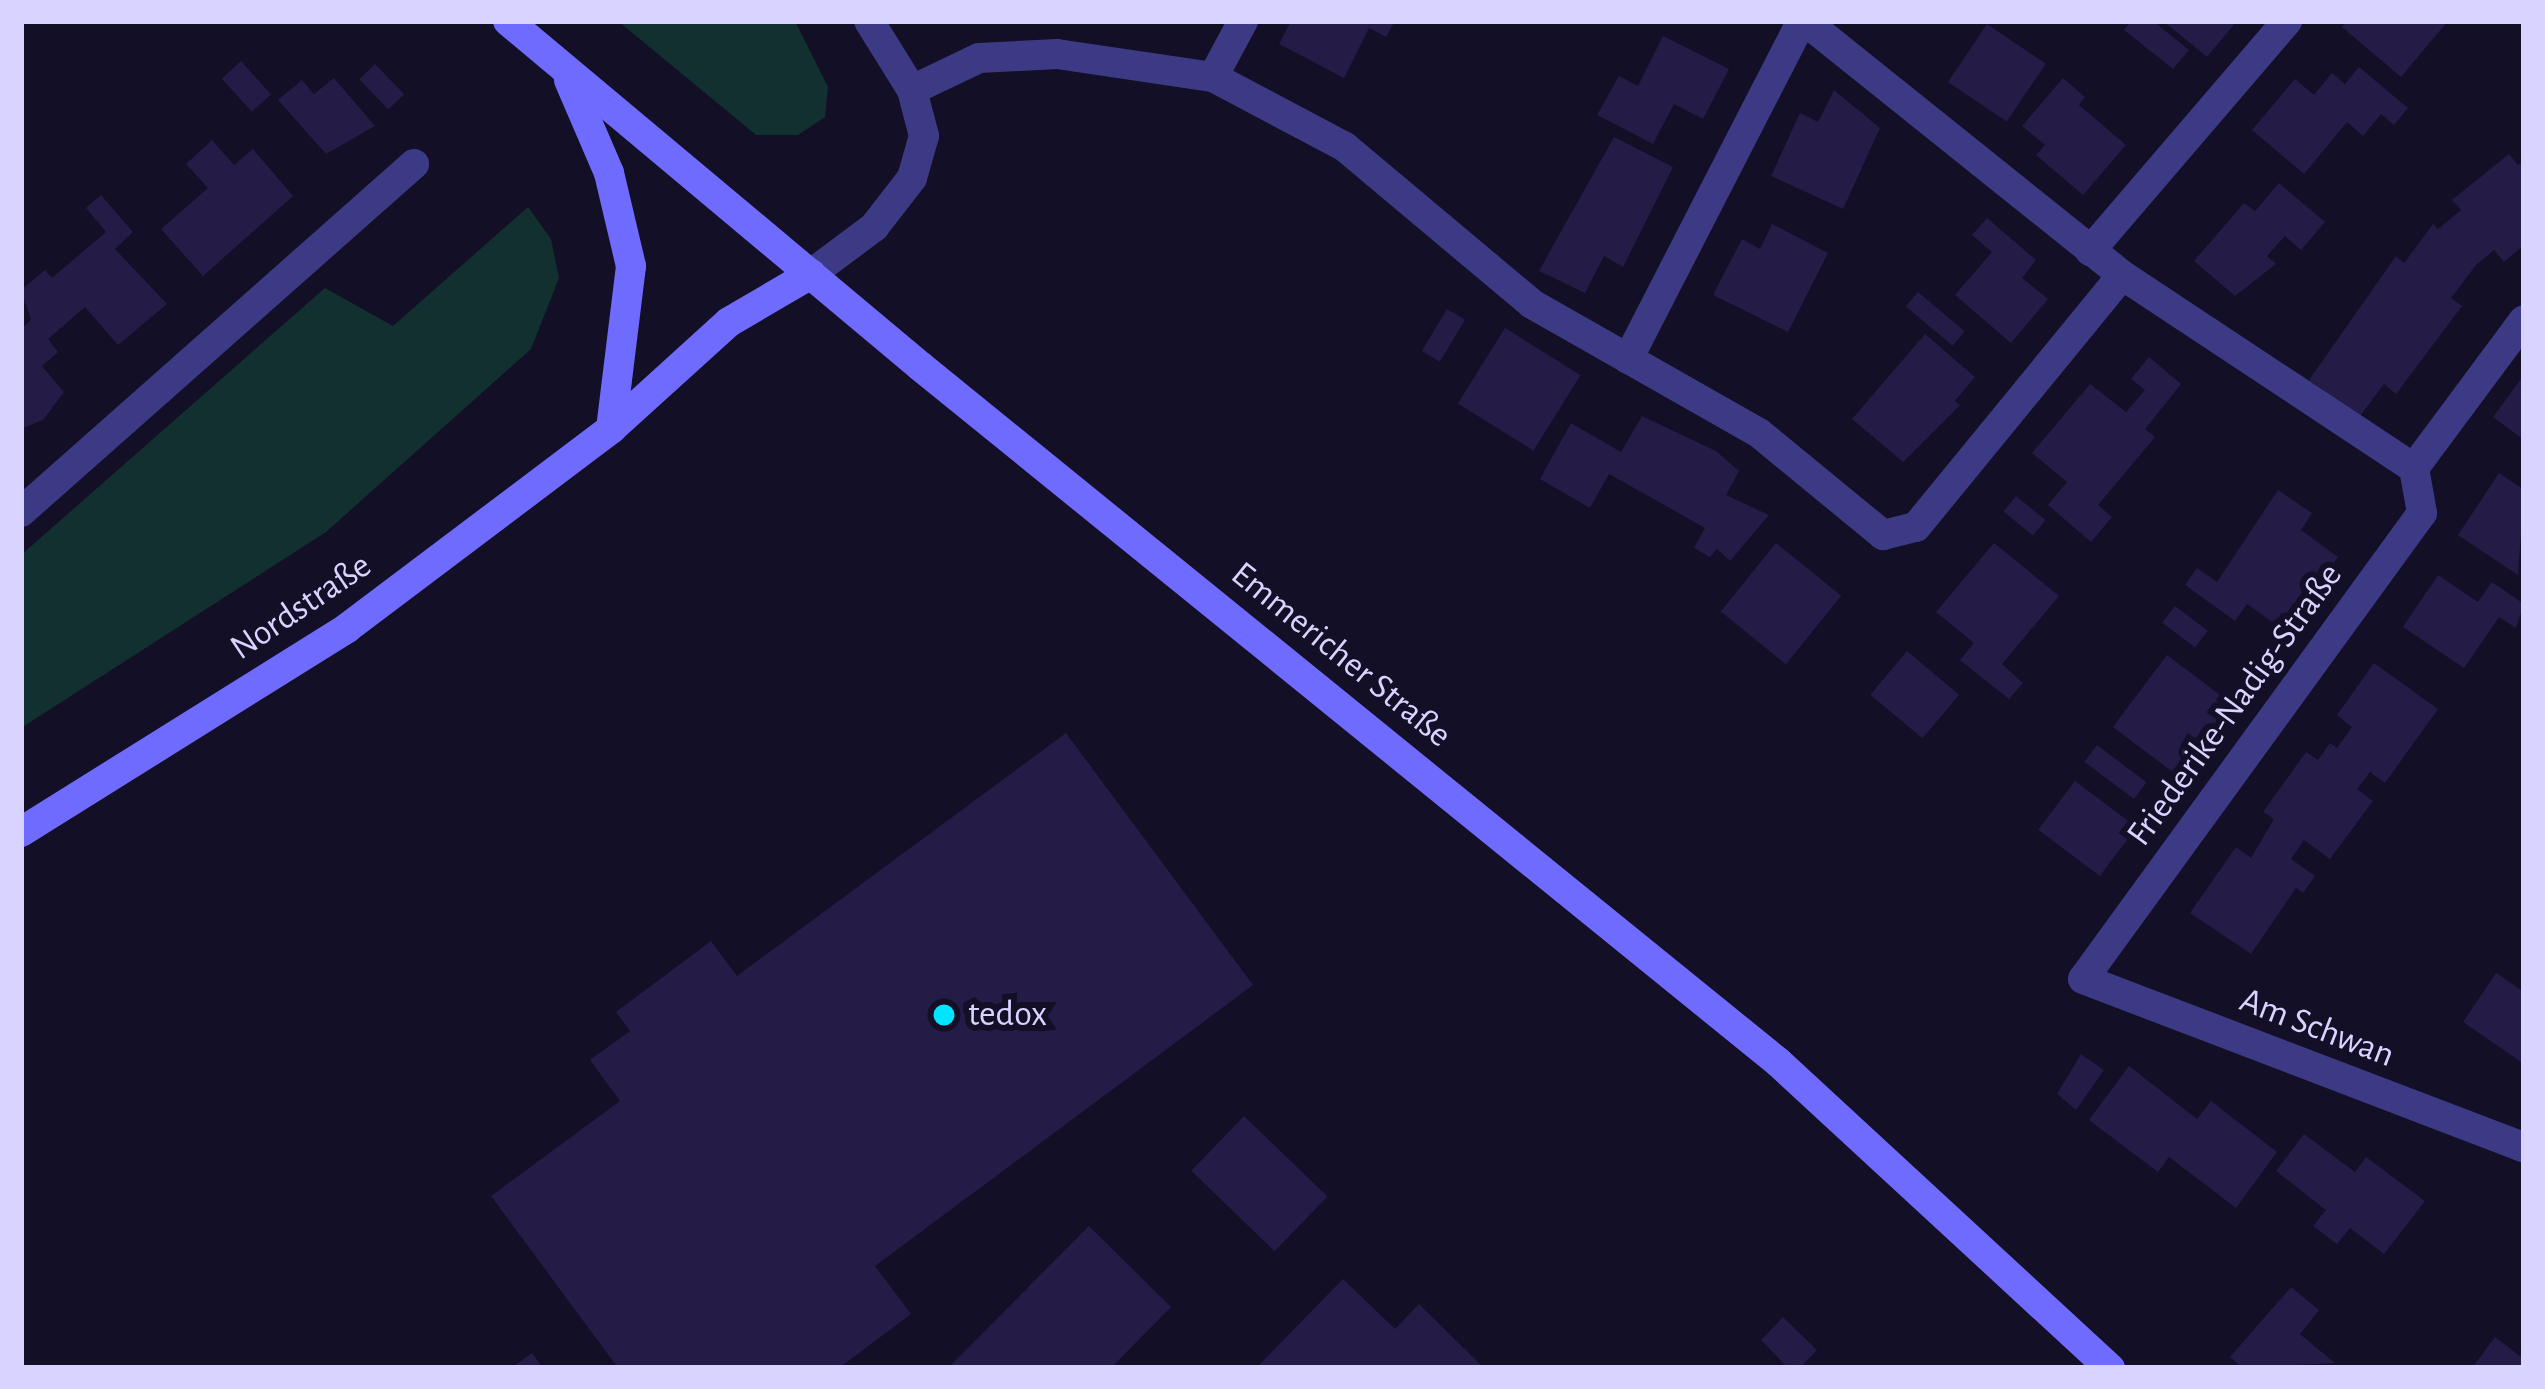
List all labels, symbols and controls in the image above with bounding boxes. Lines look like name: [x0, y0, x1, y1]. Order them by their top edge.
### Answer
street label: Nordstraße: [222, 544, 380, 670]
street label: Emmericher Straße: [1222, 553, 1460, 757]
street label: Friederike-Nadig-Straße: [2118, 555, 2352, 855]
street label: Am Schwan: [2234, 979, 2400, 1077]
place label: tedox: [968, 993, 1047, 1037]
marker: tedox: [931, 1002, 957, 1028]

